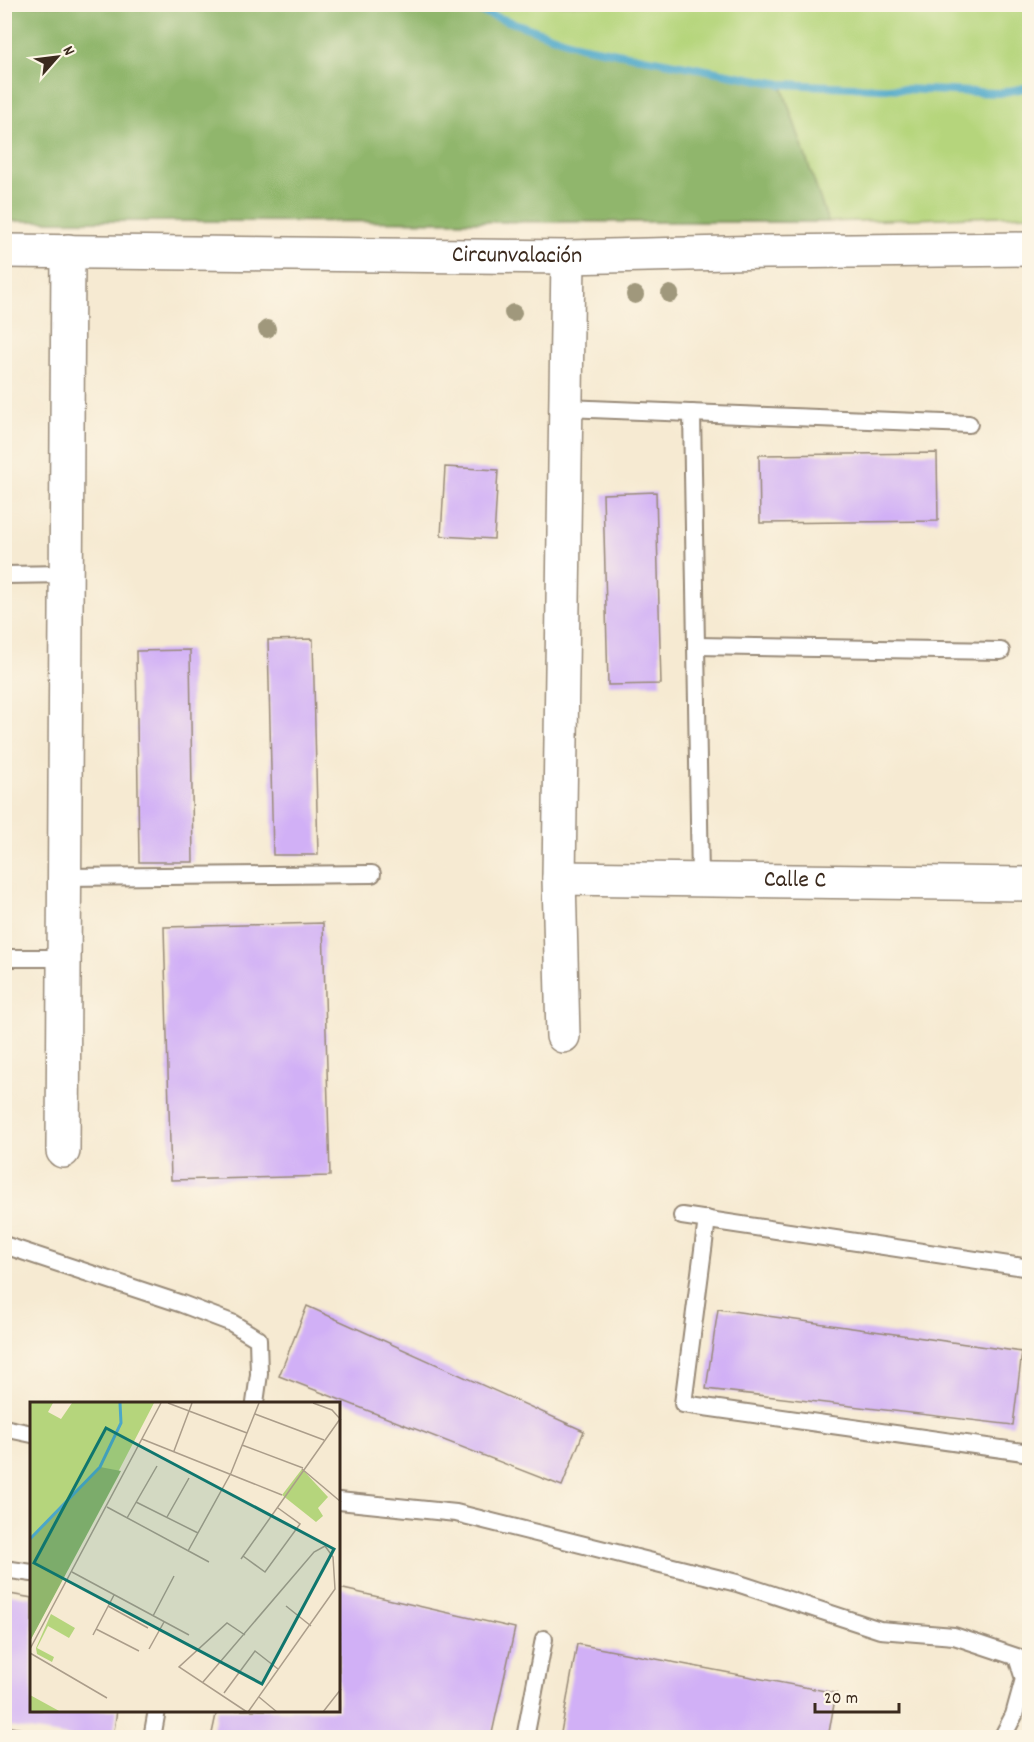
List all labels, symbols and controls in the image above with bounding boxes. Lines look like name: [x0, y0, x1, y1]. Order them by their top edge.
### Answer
north arrow: [27, 27, 87, 87]
text: N: [56, 42, 80, 60]
street label: Circunvalación: [452, 239, 583, 274]
street label: Calle C: [764, 864, 827, 898]
inset map: [30, 1402, 340, 1712]
scale bar: [815, 1676, 899, 1714]
text: 20 m: [824, 1687, 858, 1712]

